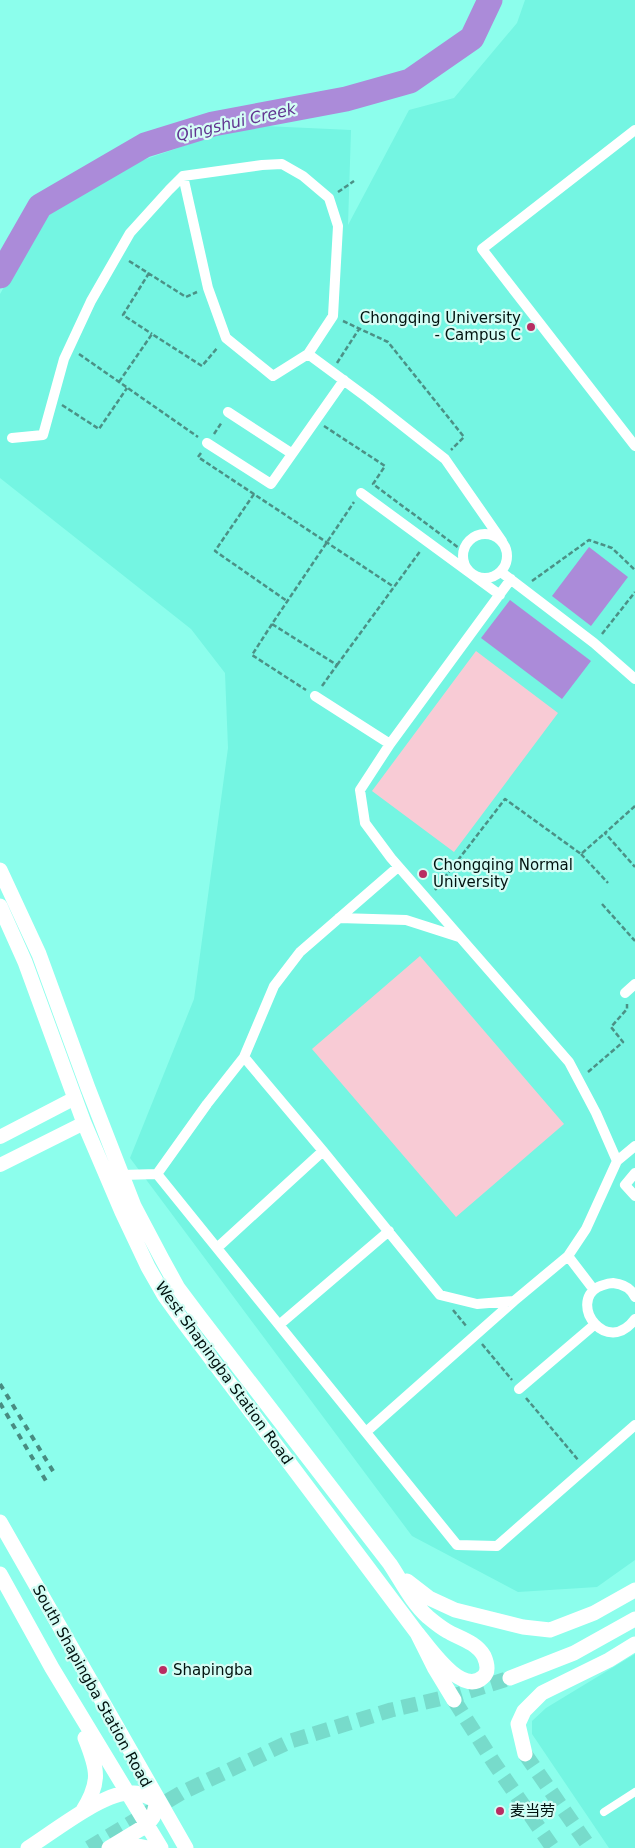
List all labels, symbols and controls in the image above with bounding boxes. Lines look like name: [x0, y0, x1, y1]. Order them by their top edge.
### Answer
water label: Qingshui Creek: [174, 99, 298, 145]
place label: Chongqing University - Campus C: [360, 309, 521, 344]
marker: Chongqing University - Campus C: [525, 321, 537, 333]
place label: Chongqing Normal University: [433, 856, 573, 891]
marker: Chongqing Normal University: [417, 868, 429, 880]
street label: West Shapingba Station Road: [152, 1278, 296, 1468]
street label: South Shapingba Station Road: [29, 1582, 155, 1790]
place label: Shapingba: [173, 1661, 253, 1679]
marker: Shapingba: [157, 1664, 169, 1676]
place label: 麦当劳: [510, 1802, 555, 1820]
marker: 麦当劳: [494, 1805, 506, 1817]

